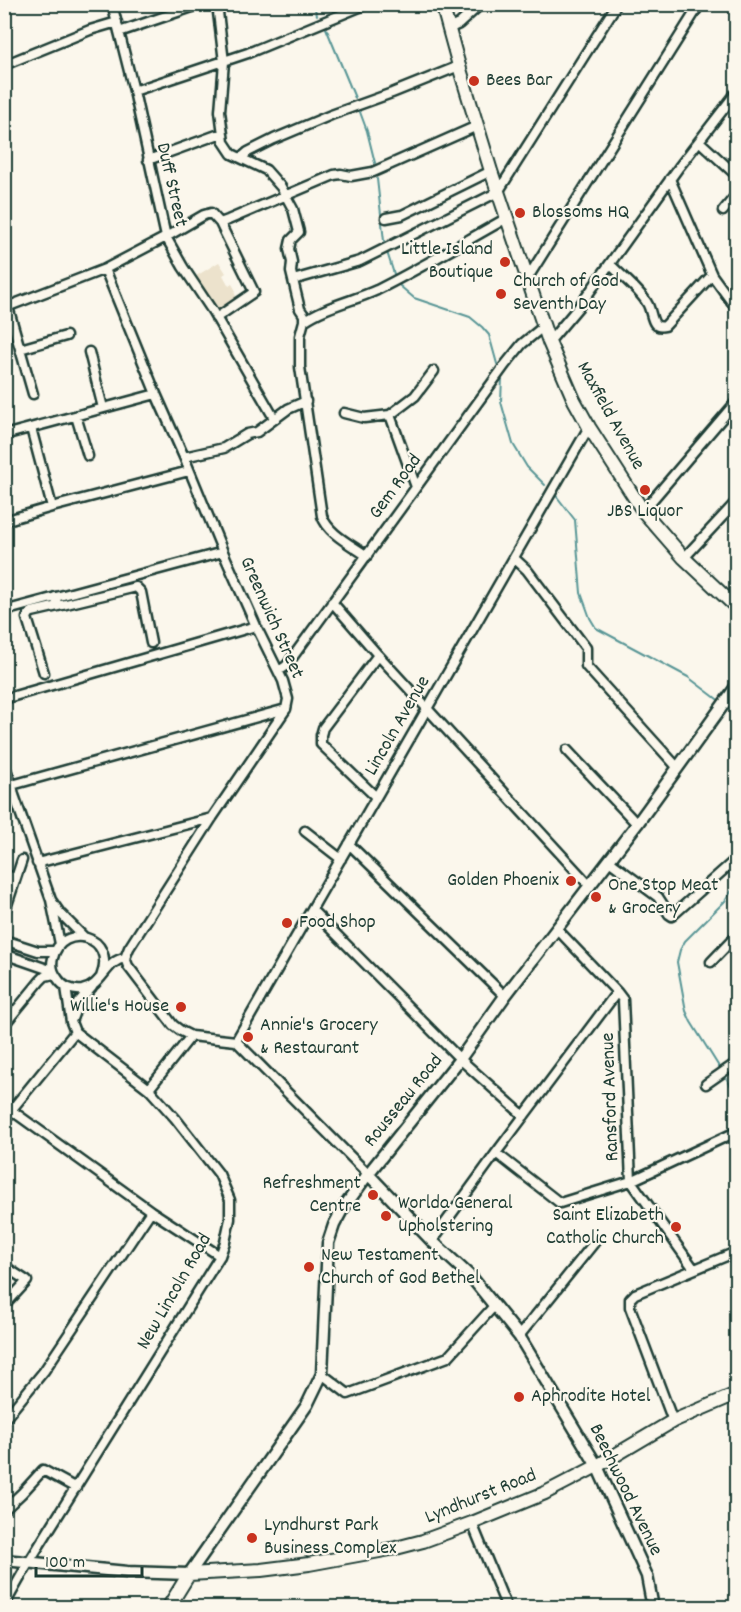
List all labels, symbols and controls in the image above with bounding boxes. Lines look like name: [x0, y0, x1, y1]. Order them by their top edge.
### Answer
place label: Bees Bar: [486, 67, 553, 95]
marker: Bees Bar: [467, 74, 481, 88]
street label: Duff Street: [148, 140, 194, 230]
place label: Blossoms HQ: [532, 199, 630, 227]
marker: Blossoms HQ: [513, 206, 527, 220]
place label: Little Island Boutique: [401, 236, 493, 287]
marker: Little Island Boutique: [498, 255, 512, 269]
place label: Church of God Seventh Day: [513, 268, 619, 319]
marker: Church of God Seventh Day: [494, 287, 508, 301]
street label: Maxfield Avenue: [569, 357, 651, 475]
street label: Gem Road: [363, 449, 429, 525]
marker: JBS Liquor: [638, 483, 652, 497]
place label: JBS Liquor: [607, 498, 683, 526]
street label: Greenwich Street: [232, 552, 310, 684]
street label: Lincoln Avenue: [358, 671, 438, 781]
place label: Golden Phoenix: [447, 867, 560, 895]
place label: One Stop Meat & Grocery: [608, 872, 718, 923]
marker: Golden Phoenix: [564, 874, 578, 888]
marker: One Stop Meat & Grocery: [589, 890, 603, 904]
place label: Food Shop: [299, 909, 376, 937]
marker: Food Shop: [280, 916, 294, 930]
place label: Willie's House: [70, 993, 169, 1021]
marker: Willie's House: [174, 1000, 188, 1014]
place label: Annie's Grocery & Restaurant: [260, 1012, 378, 1063]
marker: Annie's Grocery & Restaurant: [241, 1030, 255, 1044]
street label: Ransford Avenue: [595, 1032, 627, 1162]
street label: Rousseau Road: [358, 1048, 450, 1154]
place label: Refreshment Centre: [262, 1170, 361, 1221]
marker: Refreshment Centre: [366, 1188, 380, 1202]
place label: Worlda General Upholstering: [398, 1190, 513, 1241]
place label: Saint Elizabeth Catholic Church: [546, 1202, 664, 1253]
marker: Worlda General Upholstering: [379, 1209, 393, 1223]
marker: Saint Elizabeth Catholic Church: [669, 1220, 683, 1234]
street label: New Lincoln Road: [130, 1229, 220, 1355]
place label: New Testament Church of God Bethel: [321, 1242, 480, 1293]
marker: New Testament Church of God Bethel: [302, 1260, 316, 1274]
place label: Aphrodite Hotel: [531, 1383, 651, 1411]
marker: Aphrodite Hotel: [512, 1390, 526, 1404]
street label: Beechwood Avenue: [581, 1419, 669, 1561]
street label: Lyndhurst Road: [421, 1462, 541, 1532]
place label: Lyndhurst Park Business Complex: [264, 1512, 397, 1563]
marker: Lyndhurst Park Business Complex: [245, 1531, 259, 1545]
scale bar: [36, 1540, 142, 1578]
text: 100 m: [45, 1551, 85, 1576]

